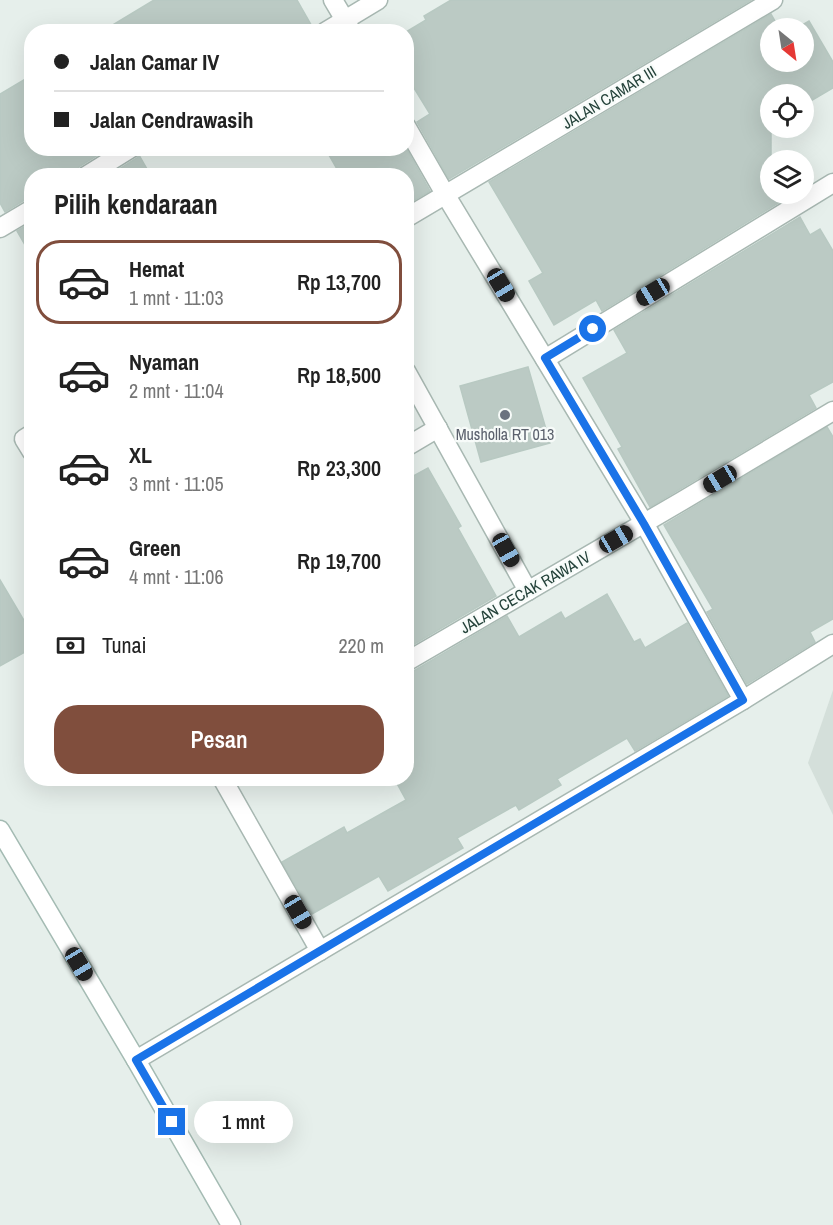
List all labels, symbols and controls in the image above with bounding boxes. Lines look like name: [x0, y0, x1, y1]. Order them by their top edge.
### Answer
north arrow: [760, 18, 814, 72]
map controls: [760, 18, 814, 204]
text: Jalan Camar IV: [90, 47, 219, 77]
street label: JALAN CAMAR III: [558, 60, 660, 134]
button: locate: [760, 84, 814, 138]
text: Jalan Cendrawasih: [90, 105, 253, 135]
button: layers: [760, 150, 814, 204]
text: Pilih kendaraan: [54, 186, 218, 222]
text: Hemat: [129, 254, 184, 284]
icon: car: [57, 255, 111, 309]
car: [484, 265, 518, 305]
text: Rp 13,700: [297, 267, 381, 297]
car: [633, 275, 673, 309]
text: 1 mnt · 11:03: [129, 284, 224, 311]
route start: [579, 315, 606, 342]
text: Nyaman: [129, 347, 199, 377]
icon: car: [57, 348, 111, 402]
text: Rp 18,500: [297, 360, 381, 390]
text: 2 mnt · 11:04: [129, 377, 224, 404]
marker: Musholla RT 013: [498, 408, 512, 422]
place label: Musholla RT 013: [456, 423, 554, 445]
text: XL: [129, 440, 152, 470]
icon: car: [57, 441, 111, 495]
text: Rp 23,300: [297, 453, 381, 483]
car: [700, 462, 740, 496]
text: 3 mnt · 11:05: [129, 470, 224, 497]
car: [596, 522, 636, 556]
car: [489, 530, 523, 570]
text: Green: [129, 533, 181, 563]
icon: car: [57, 534, 111, 588]
text: Rp 19,700: [297, 546, 381, 576]
street label: JALAN CECAK RAWA IV: [456, 546, 594, 638]
text: 4 mnt · 11:06: [129, 563, 224, 590]
icon: cash: [54, 629, 87, 662]
text: Tunai: [102, 630, 147, 660]
text: 220 m: [338, 632, 384, 659]
button: Pesan: [54, 705, 384, 774]
car: [281, 892, 315, 932]
car: [62, 944, 96, 984]
callout: 1 mnt: [193, 1101, 292, 1143]
route end: [158, 1108, 185, 1135]
text: 1 mnt: [222, 1108, 265, 1135]

